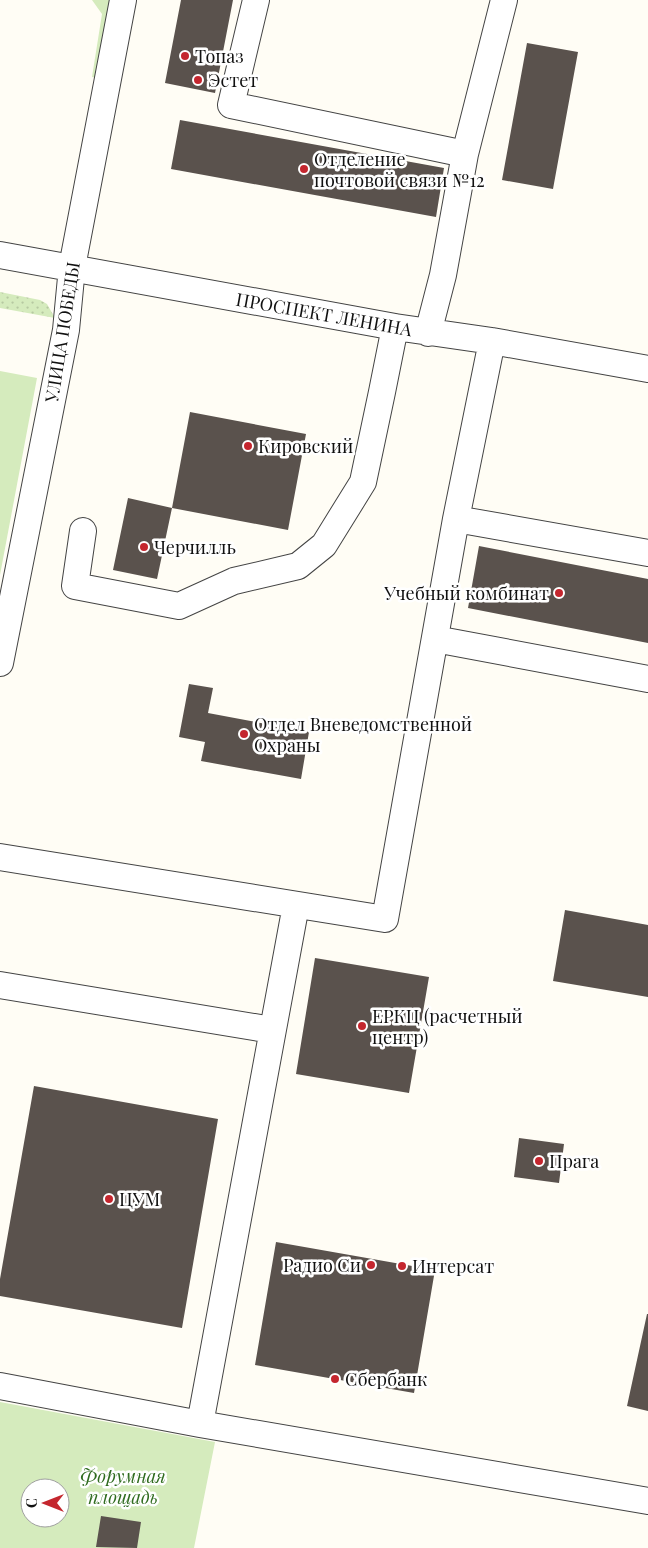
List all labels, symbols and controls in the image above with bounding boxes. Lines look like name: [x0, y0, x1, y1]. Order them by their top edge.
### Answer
place label: Топаз: [195, 44, 244, 68]
marker: Топаз: [179, 50, 191, 62]
place label: Эстет: [208, 68, 258, 92]
marker: Эстет: [192, 74, 204, 86]
place label: Отделение почтовой связи №12: [314, 147, 485, 192]
marker: Отделение почтовой связи №12: [298, 163, 310, 175]
street label: УЛИЦА ПОБЕДЫ: [39, 260, 85, 405]
street label: ПРОСПЕКТ ЛЕНИНА: [234, 287, 414, 341]
place label: Кировский: [258, 434, 353, 458]
marker: Кировский: [242, 440, 254, 452]
place label: Черчилль: [154, 535, 236, 559]
marker: Черчилль: [138, 541, 150, 553]
place label: Учебный комбинат: [383, 581, 549, 605]
marker: Учебный комбинат: [553, 587, 565, 599]
place label: Отдел Вневедомственной Охраны: [254, 712, 472, 757]
marker: Отдел Вневедомственной Охраны: [238, 728, 250, 740]
place label: ЕРКЦ (расчетный центр): [372, 1004, 523, 1049]
marker: ЕРКЦ (расчетный центр): [356, 1020, 368, 1032]
place label: Прага: [549, 1149, 599, 1173]
marker: Прага: [533, 1155, 545, 1167]
place label: ЦУМ: [119, 1187, 160, 1211]
marker: ЦУМ: [103, 1193, 115, 1205]
place label: Радио Си: [283, 1253, 361, 1277]
place label: Интерсат: [412, 1254, 494, 1278]
marker: Радио Си: [365, 1259, 377, 1271]
marker: Интерсат: [396, 1260, 408, 1272]
place label: Сбербанк: [345, 1367, 427, 1391]
marker: Сбербанк: [329, 1373, 341, 1385]
park label: Форумная площадь: [80, 1464, 166, 1509]
north arrow: [20, 1478, 70, 1528]
text: С: [22, 1498, 41, 1508]

